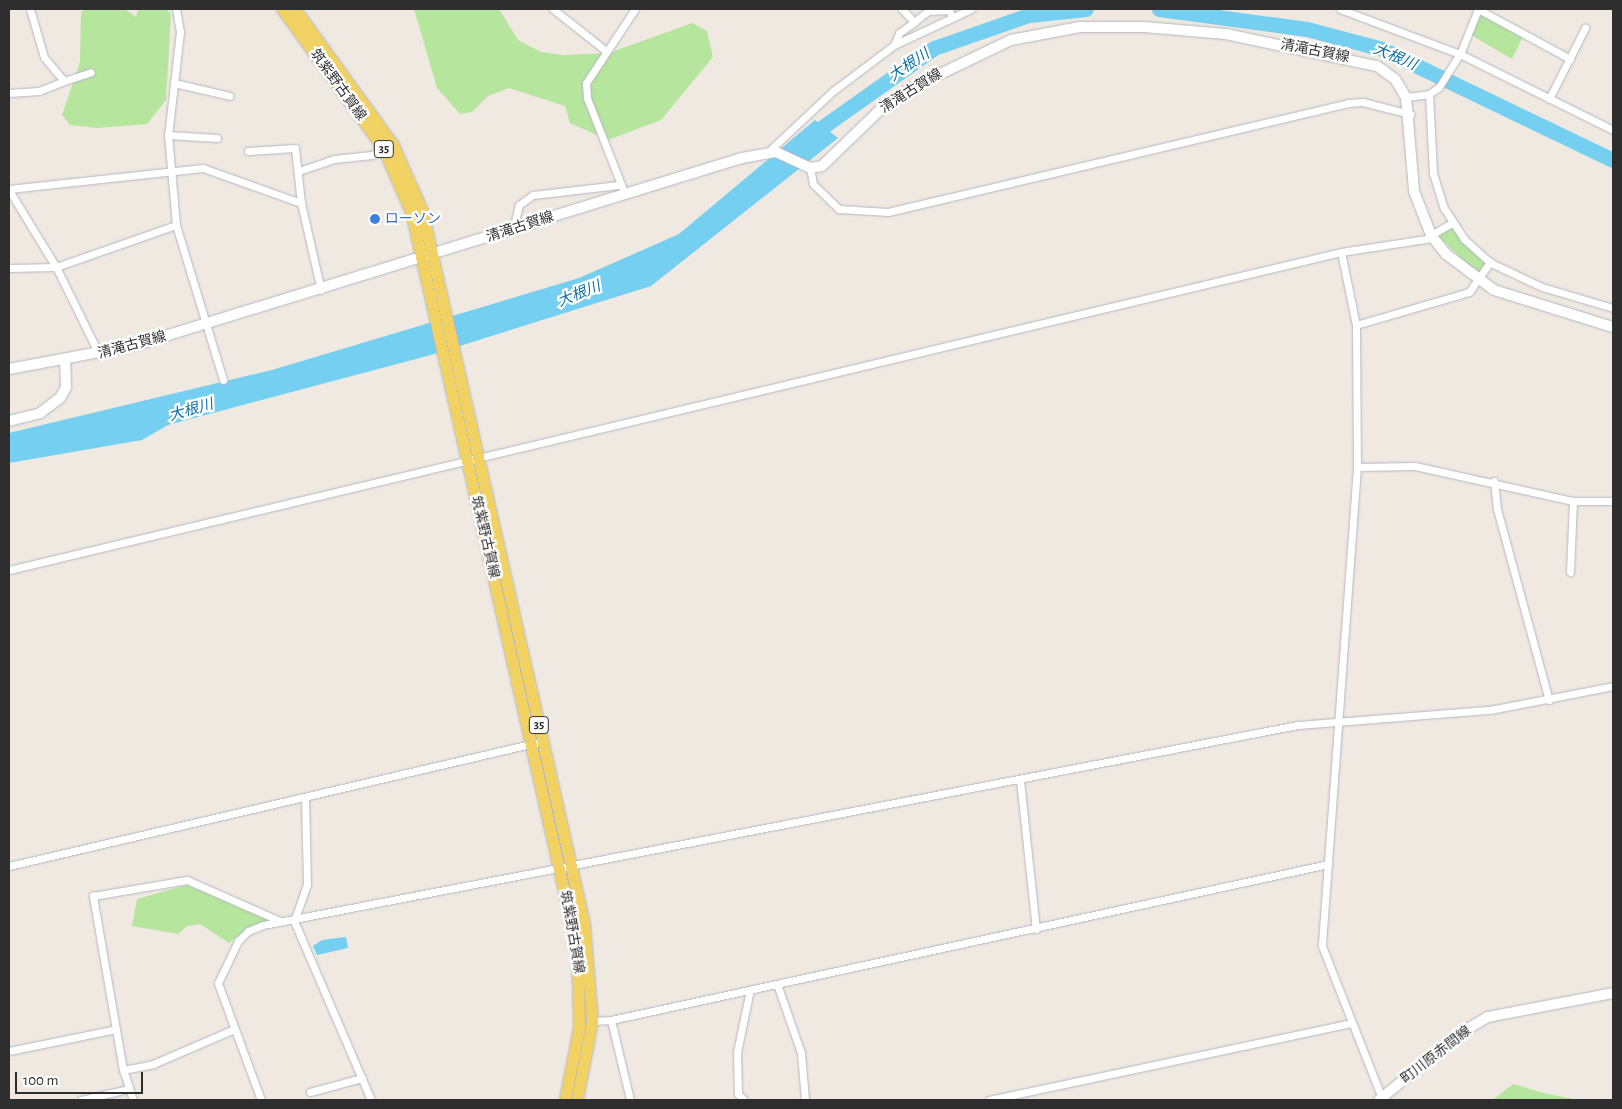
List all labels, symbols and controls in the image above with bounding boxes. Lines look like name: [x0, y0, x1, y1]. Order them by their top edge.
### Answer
street label: 清滝古賀線: [1279, 36, 1351, 66]
water label: 大根川: [1371, 40, 1419, 74]
water label: 大根川: [885, 45, 933, 85]
street label: 筑紫野古賀線: [307, 46, 369, 124]
street label: 清滝古賀線: [877, 65, 945, 117]
road number: 35: [373, 140, 395, 158]
street label: 清滝古賀線: [484, 208, 556, 246]
place label: ローソン: [385, 211, 441, 227]
marker: ローソン: [369, 213, 381, 225]
water label: 大根川: [555, 277, 603, 311]
street label: 清滝古賀線: [96, 328, 168, 362]
water label: 大根川: [167, 395, 215, 425]
street label: 筑紫野古賀線: [467, 494, 503, 580]
road number: 35: [528, 716, 550, 734]
street label: 筑紫野古賀線: [556, 889, 588, 975]
street label: 町川原赤間線: [1398, 1023, 1474, 1087]
scale bar: [18, 1062, 145, 1094]
text: 100 m: [23, 1073, 58, 1088]

